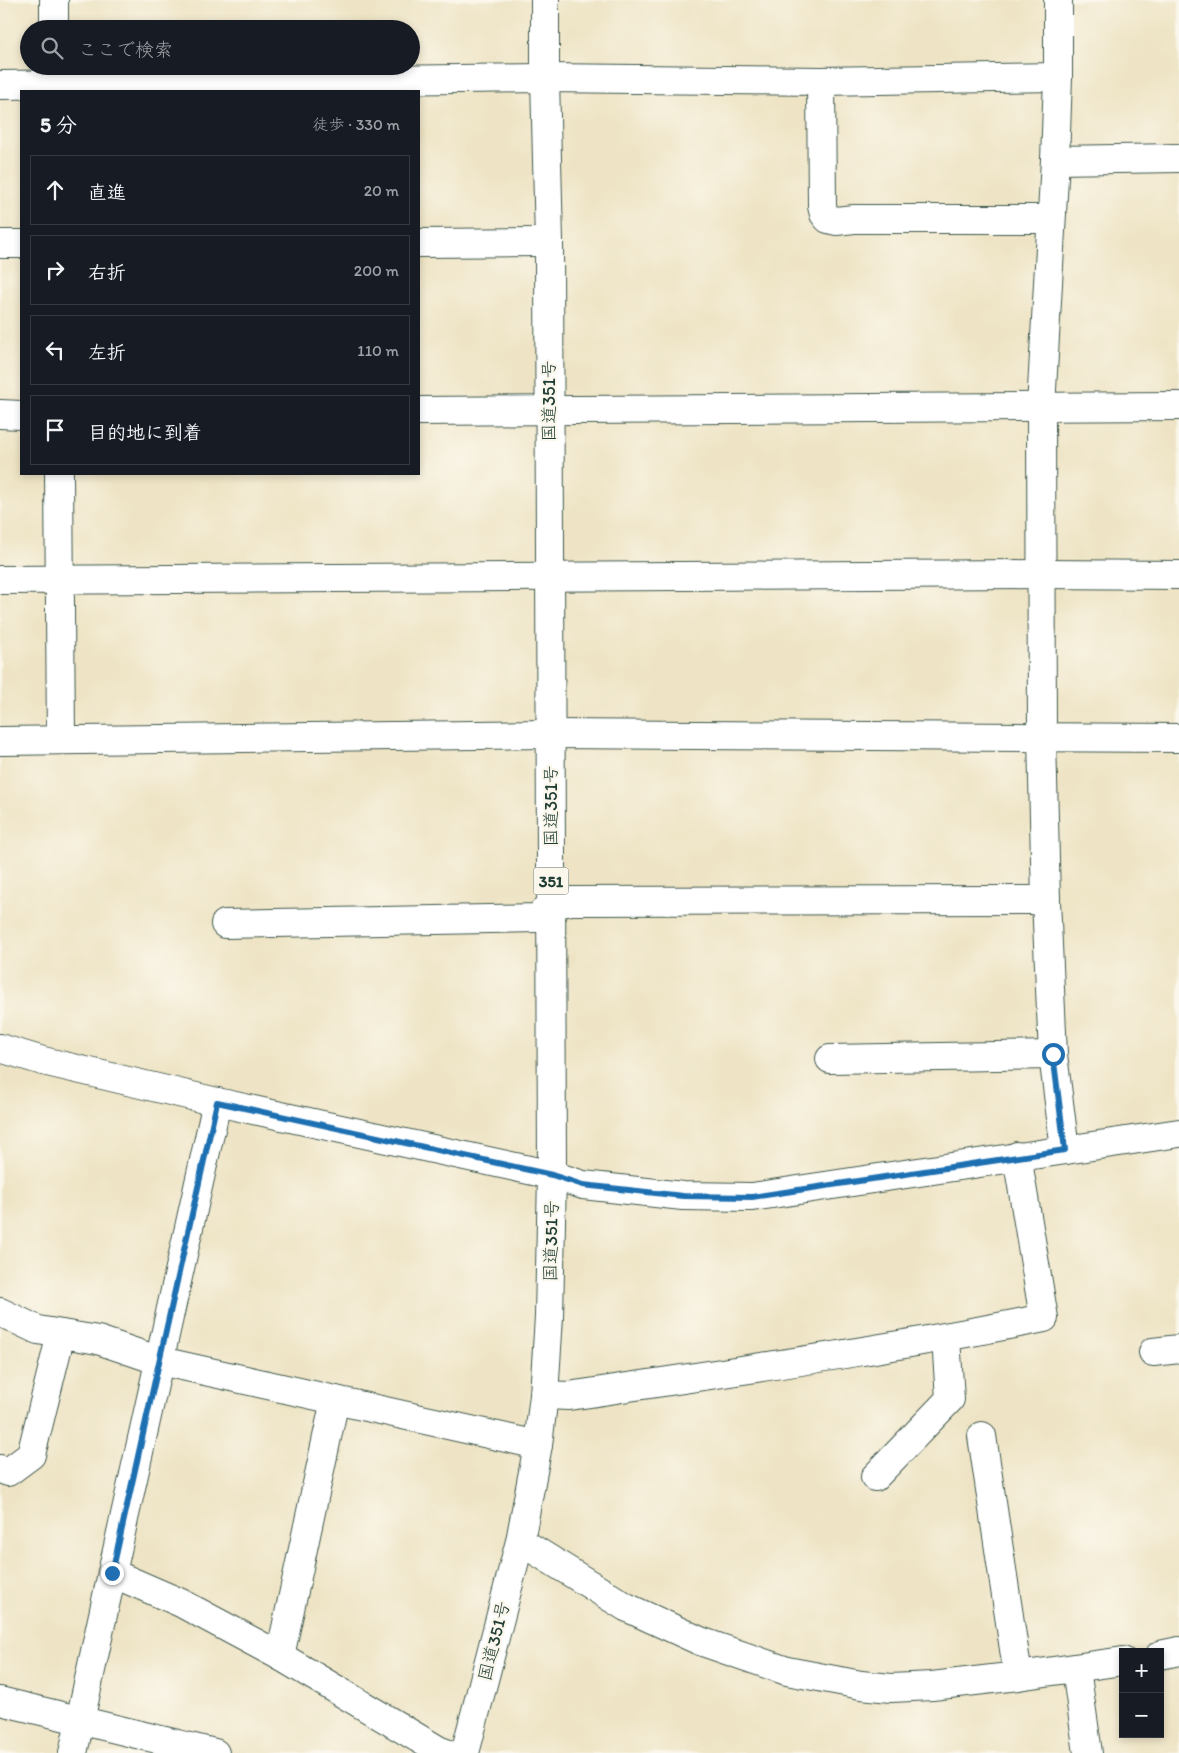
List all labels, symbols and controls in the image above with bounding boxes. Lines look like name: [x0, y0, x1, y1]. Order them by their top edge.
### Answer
search box: [20, 20, 420, 75]
icon: search: [38, 34, 66, 62]
text: ここで検索: [78, 38, 173, 61]
text: 5 分: [40, 112, 77, 137]
text: 徒歩 · 330 m: [313, 115, 400, 134]
icon: ahead: [41, 176, 69, 204]
text: 直進: [88, 181, 126, 204]
text: 20 m: [364, 181, 399, 200]
icon: right: [41, 256, 69, 284]
text: 右折: [88, 261, 126, 284]
text: 200 m: [354, 261, 399, 280]
icon: left: [41, 336, 69, 364]
text: 左折: [88, 341, 126, 364]
text: 110 m: [357, 341, 399, 360]
street label: 国道351号: [538, 360, 560, 442]
icon: arrive: [41, 416, 69, 444]
text: 目的地に到着: [88, 421, 202, 444]
street label: 国道351号: [540, 765, 562, 847]
road number: 351: [534, 868, 568, 894]
route start: [1042, 1043, 1065, 1066]
street label: 国道351号: [539, 1200, 563, 1282]
route end: [101, 1562, 124, 1585]
street label: 国道351号: [473, 1599, 515, 1683]
map controls: [1119, 1648, 1164, 1738]
button: +: [1119, 1648, 1164, 1693]
button: −: [1119, 1693, 1164, 1738]

